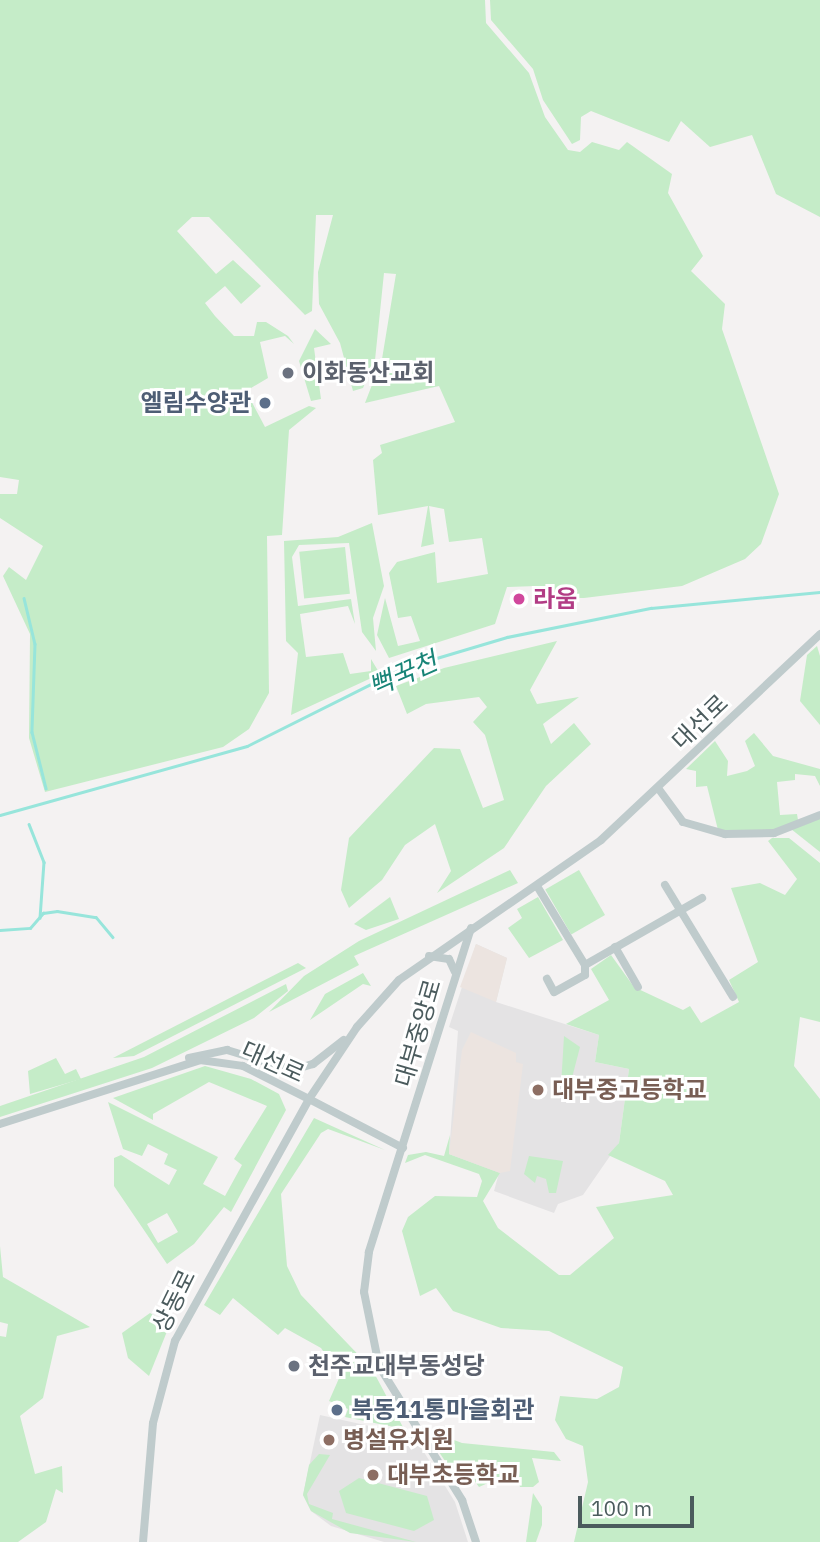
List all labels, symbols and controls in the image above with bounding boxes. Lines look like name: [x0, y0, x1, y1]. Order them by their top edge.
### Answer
place label: 이화동산교회: [302, 359, 434, 387]
marker: 이화동산교회: [280, 365, 296, 381]
place label: 엘림수양관: [141, 389, 251, 417]
marker: 엘림수양관: [257, 395, 273, 411]
place label: 라움: [533, 585, 577, 613]
marker: 라움: [511, 591, 527, 607]
water label: 뻑꾹천: [364, 645, 442, 703]
street label: 대선로: [666, 689, 734, 755]
street label: 대부중앙로: [389, 976, 447, 1090]
street label: 대선로: [237, 1035, 309, 1089]
place label: 대부중고등학교: [552, 1076, 707, 1104]
marker: 대부중고등학교: [530, 1082, 546, 1098]
street label: 상동로: [147, 1265, 201, 1337]
place label: 천주교대부동성당: [308, 1352, 485, 1380]
marker: 천주교대부동성당: [286, 1358, 302, 1374]
place label: 북동11통마을회관: [351, 1396, 534, 1424]
marker: 북동11통마을회관: [329, 1402, 345, 1418]
place label: 병설유치원: [343, 1426, 453, 1454]
marker: 병설유치원: [321, 1432, 337, 1448]
place label: 대부초등학교: [387, 1461, 519, 1489]
marker: 대부초등학교: [365, 1467, 381, 1483]
scale bar: [582, 1482, 698, 1526]
text: 100 m: [591, 1494, 652, 1522]

